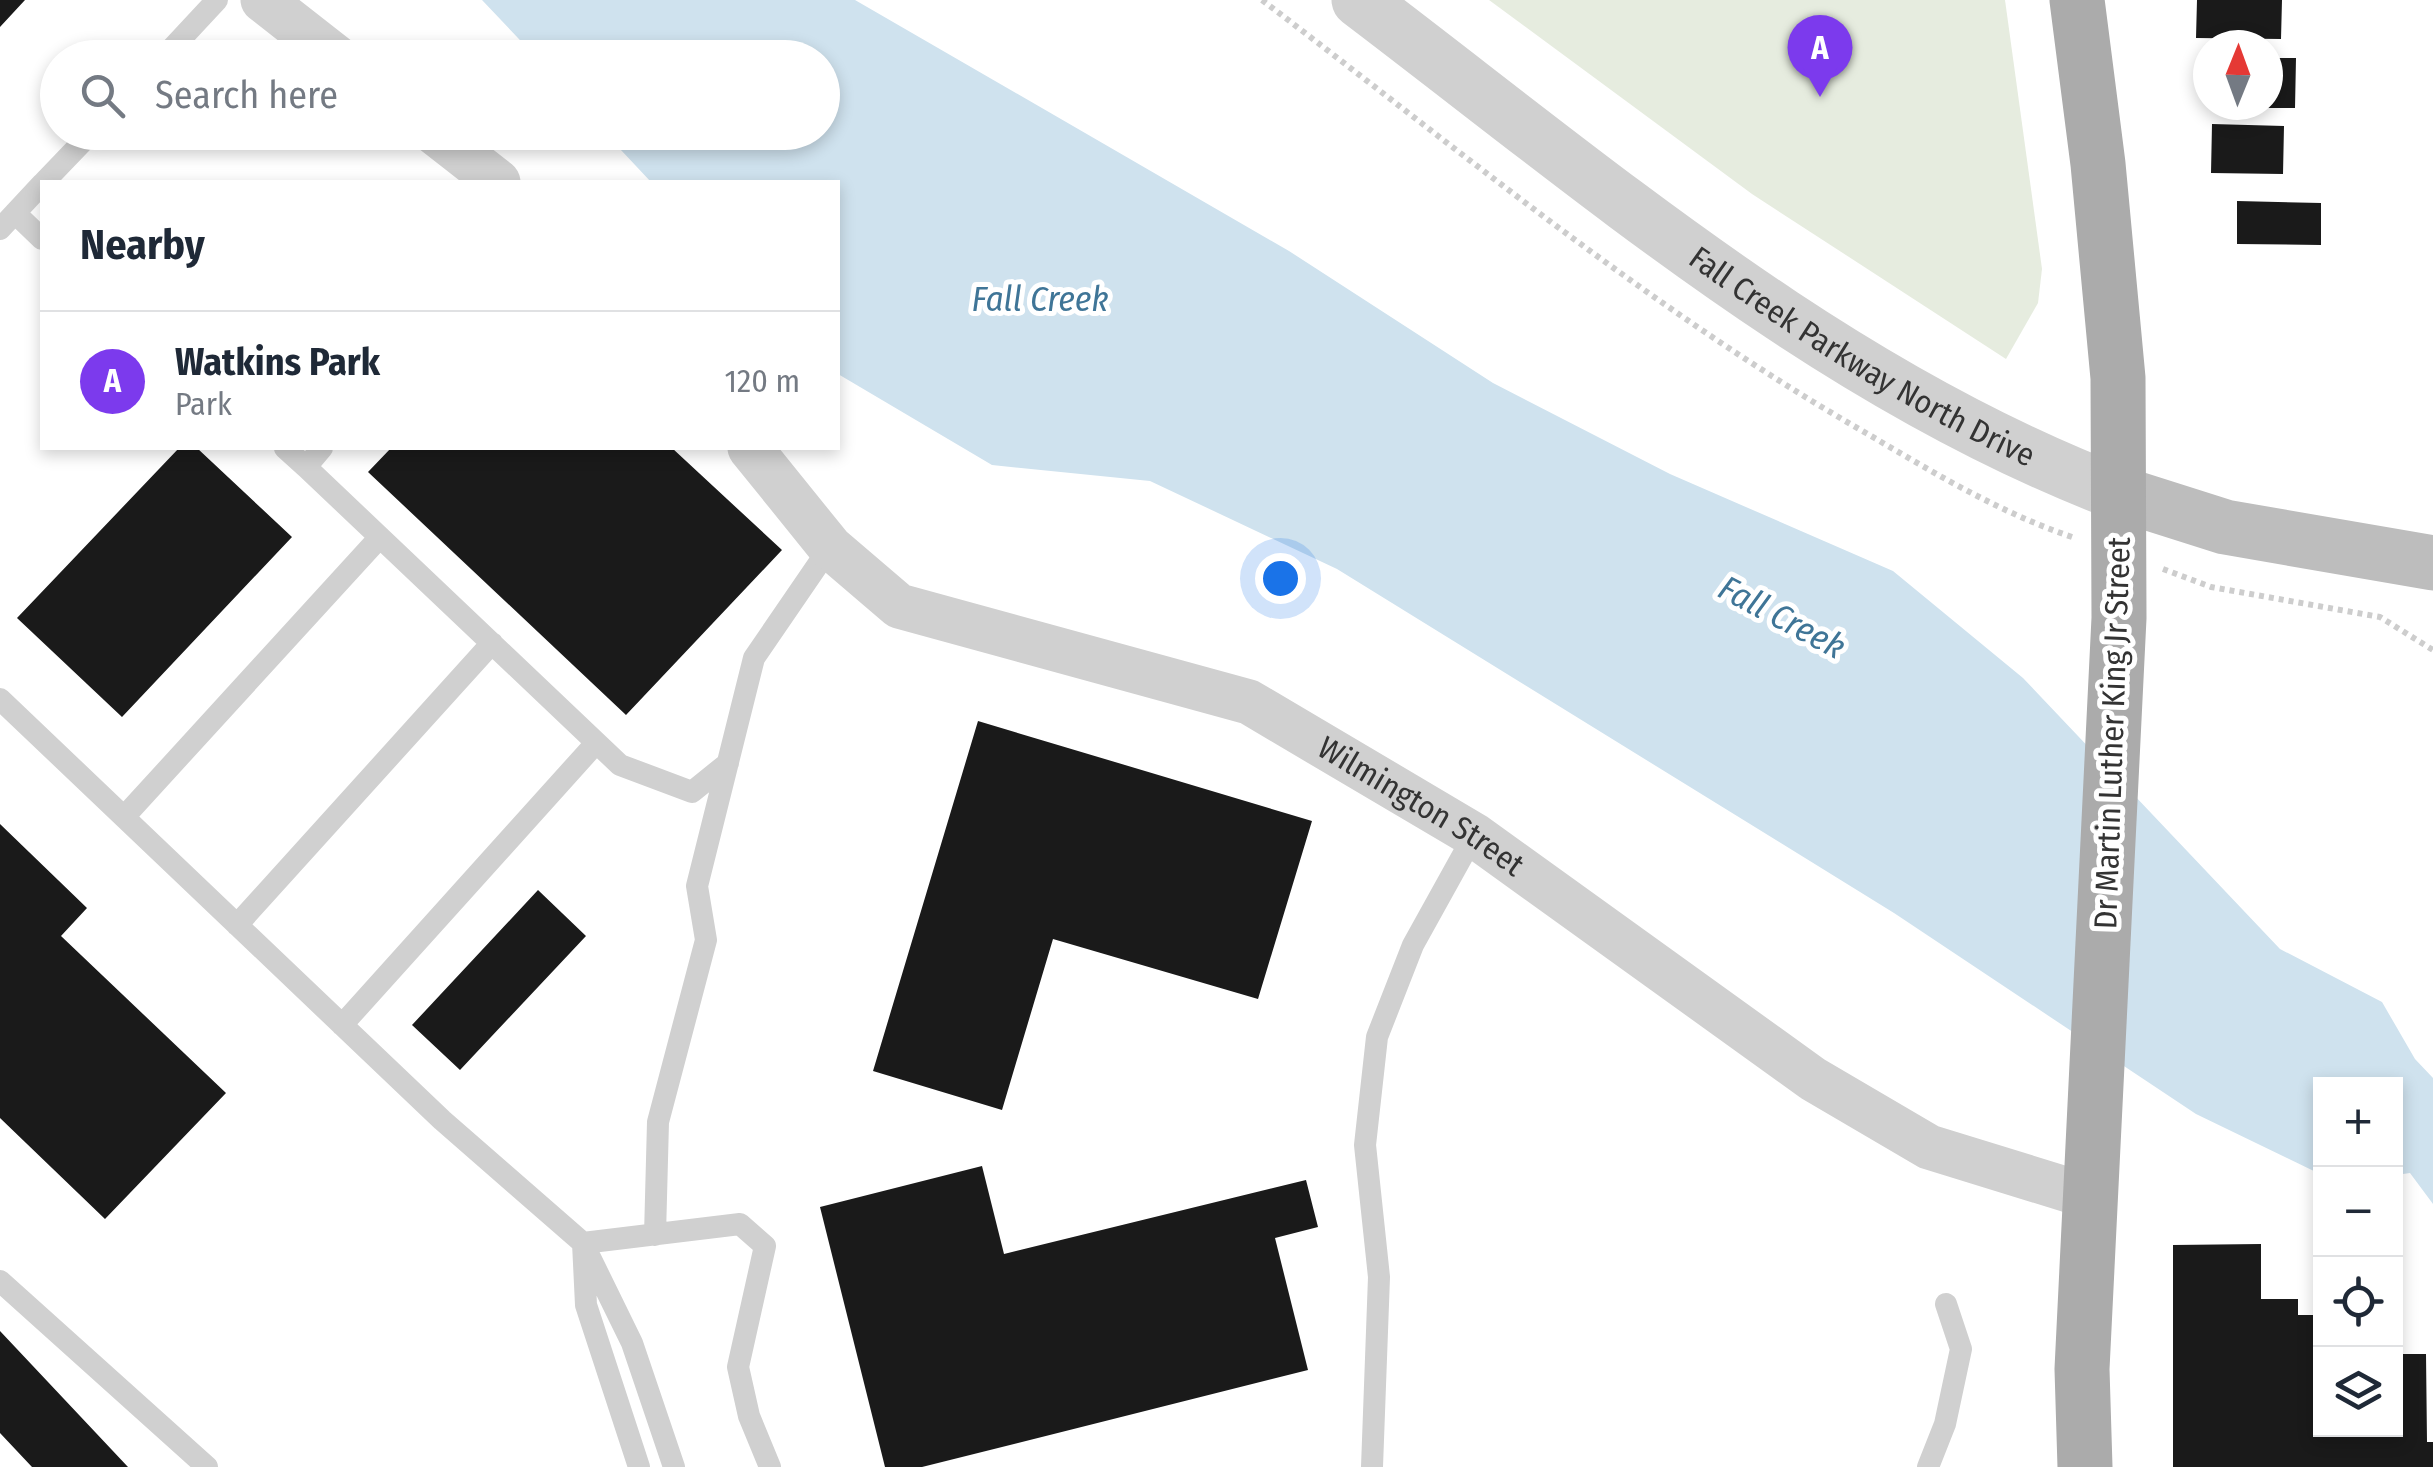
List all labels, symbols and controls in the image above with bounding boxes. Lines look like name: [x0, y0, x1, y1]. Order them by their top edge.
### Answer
pin: A: [1788, 14, 1852, 97]
north arrow: [2193, 30, 2283, 120]
search box: [40, 40, 840, 150]
icon: search: [75, 68, 130, 123]
text: Search here: [155, 72, 338, 118]
text: Nearby: [80, 220, 205, 270]
street label: Fall Creek Parkway North Drive: [1682, 238, 2041, 474]
water label: Fall Creek: [971, 278, 1109, 320]
text: Watkins Park: [175, 339, 380, 385]
text: A: [104, 362, 121, 400]
text: 120 m: [725, 362, 800, 400]
text: Park: [175, 385, 232, 423]
street label: Dr Martin Luther King Jr Street: [2086, 536, 2138, 930]
your location: [1255, 553, 1306, 604]
water label: Fall Creek: [1712, 566, 1852, 668]
street label: Wilmington Street: [1311, 728, 1532, 884]
map controls: [2313, 1077, 2403, 1437]
button: +: [2313, 1077, 2403, 1167]
button: −: [2313, 1167, 2403, 1257]
button: locate: [2313, 1257, 2403, 1347]
button: layers: [2313, 1347, 2403, 1437]

